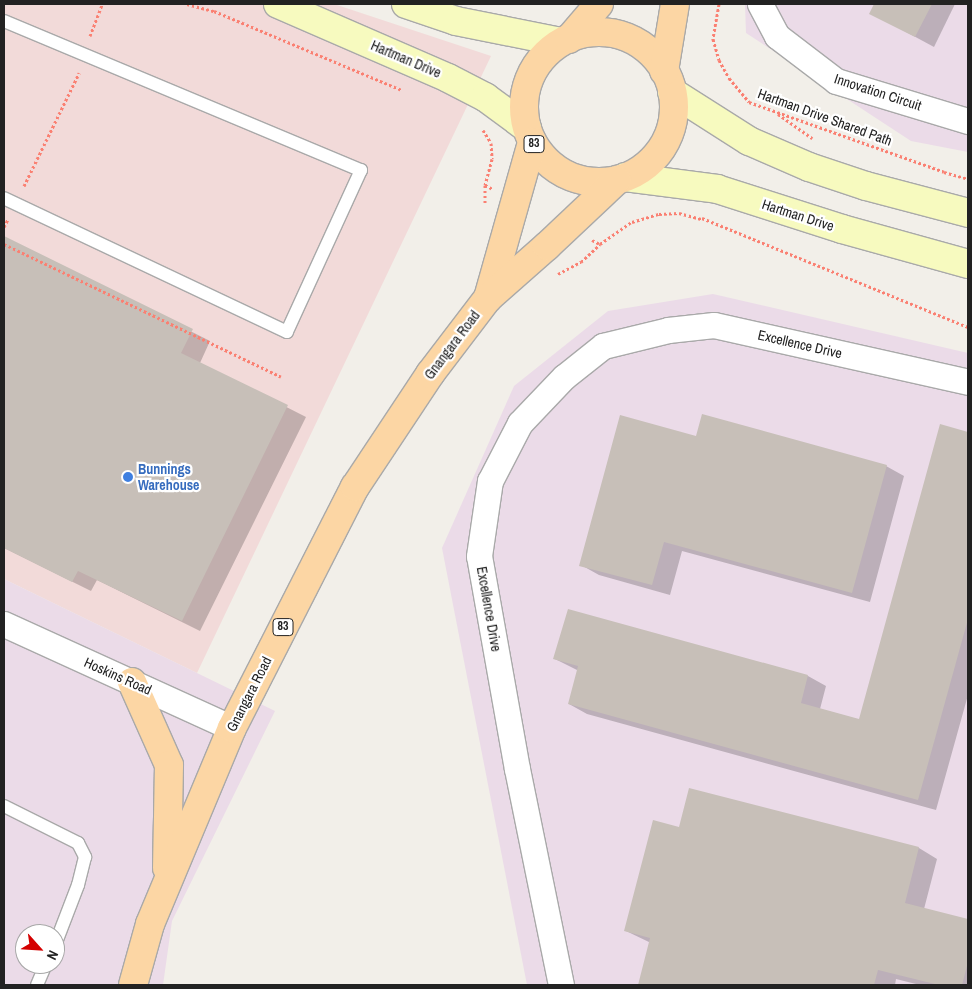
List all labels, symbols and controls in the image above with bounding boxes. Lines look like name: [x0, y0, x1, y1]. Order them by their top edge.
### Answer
street label: Hartman Drive: [368, 37, 444, 81]
street label: Innovation Circuit: [832, 70, 924, 114]
street label: Hartman Drive Shared Path: [756, 85, 894, 149]
road number: 83: [523, 134, 545, 154]
street label: Hartman Drive: [760, 195, 836, 235]
street label: Gnangara Road: [421, 307, 483, 383]
street label: Excellence Drive: [756, 326, 844, 362]
place label: Bunnings Warehouse: [138, 461, 199, 494]
marker: Bunnings Warehouse: [122, 471, 134, 483]
street label: Excellence Drive: [473, 565, 505, 653]
road number: 83: [272, 618, 294, 636]
street label: Hoskins Road: [82, 654, 154, 698]
street label: Gnangara Road: [223, 654, 275, 734]
north arrow: [15, 924, 65, 974]
text: N: [43, 947, 62, 963]

